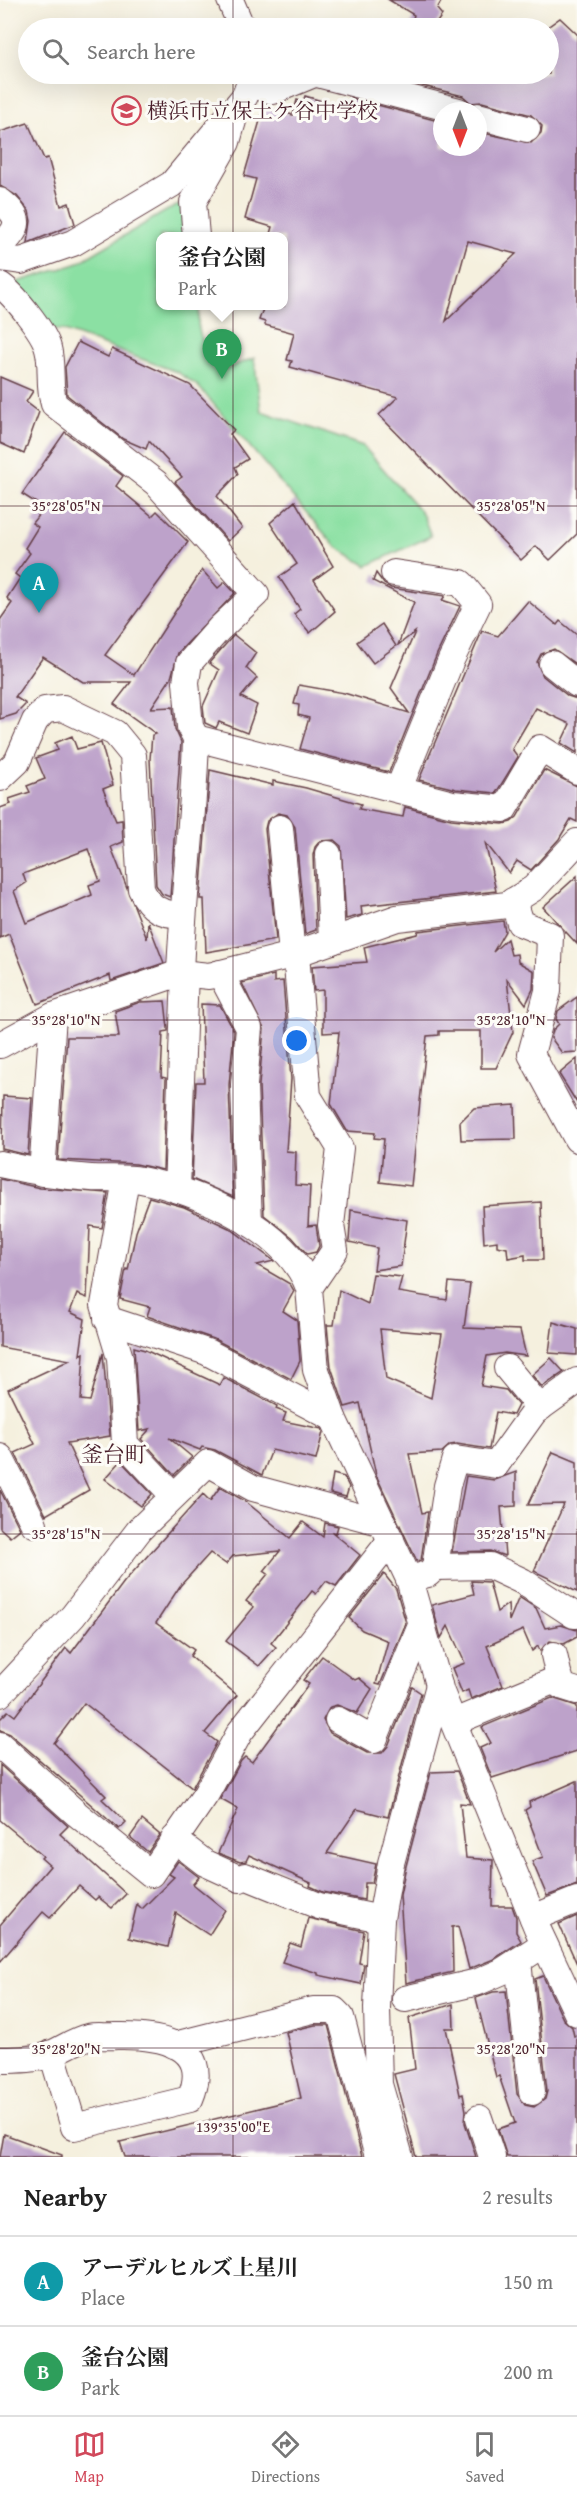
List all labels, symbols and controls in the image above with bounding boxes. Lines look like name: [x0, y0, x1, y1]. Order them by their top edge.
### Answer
search box: [18, 18, 559, 84]
icon: search: [39, 35, 72, 68]
text: Search here: [87, 35, 196, 67]
school or university icon: 横浜市立保土ケ谷中学校: [110, 94, 142, 126]
place label: 横浜市立保土ケ谷中学校: [147, 95, 378, 126]
north arrow: [433, 102, 487, 156]
popup: [156, 232, 288, 310]
text: 釜台公園: [178, 241, 266, 273]
text: Park: [178, 273, 217, 302]
pin: B: [202, 330, 242, 379]
text: 35°28'05"N: [32, 495, 101, 516]
text: 35°28'05"N: [477, 495, 546, 516]
pin: A: [20, 564, 58, 613]
text: 35°28'10"N: [32, 1009, 101, 1030]
text: 35°28'10"N: [477, 1009, 546, 1030]
your location: [282, 1026, 311, 1055]
district label: 釜台町: [81, 1438, 147, 1470]
text: 35°28'15"N: [32, 1523, 101, 1544]
text: 35°28'15"N: [477, 1523, 546, 1544]
text: 35°28'20"N: [32, 2038, 101, 2059]
text: 35°28'20"N: [477, 2038, 546, 2059]
text: 139°35'00"E: [196, 2116, 270, 2137]
text: Nearby: [24, 2177, 107, 2216]
text: 2 results: [482, 2182, 553, 2211]
text: アーデルヒルズ上星川: [81, 2251, 299, 2283]
text: A: [37, 2267, 50, 2296]
text: 150 m: [503, 2267, 553, 2296]
text: Place: [81, 2283, 125, 2312]
text: 釜台公園: [81, 2341, 169, 2373]
text: B: [37, 2357, 50, 2386]
text: 200 m: [503, 2357, 553, 2386]
text: Park: [81, 2373, 120, 2402]
tab: Map: [73, 2428, 106, 2488]
tab: Directions: [251, 2428, 320, 2488]
tab: Saved: [465, 2428, 504, 2488]

